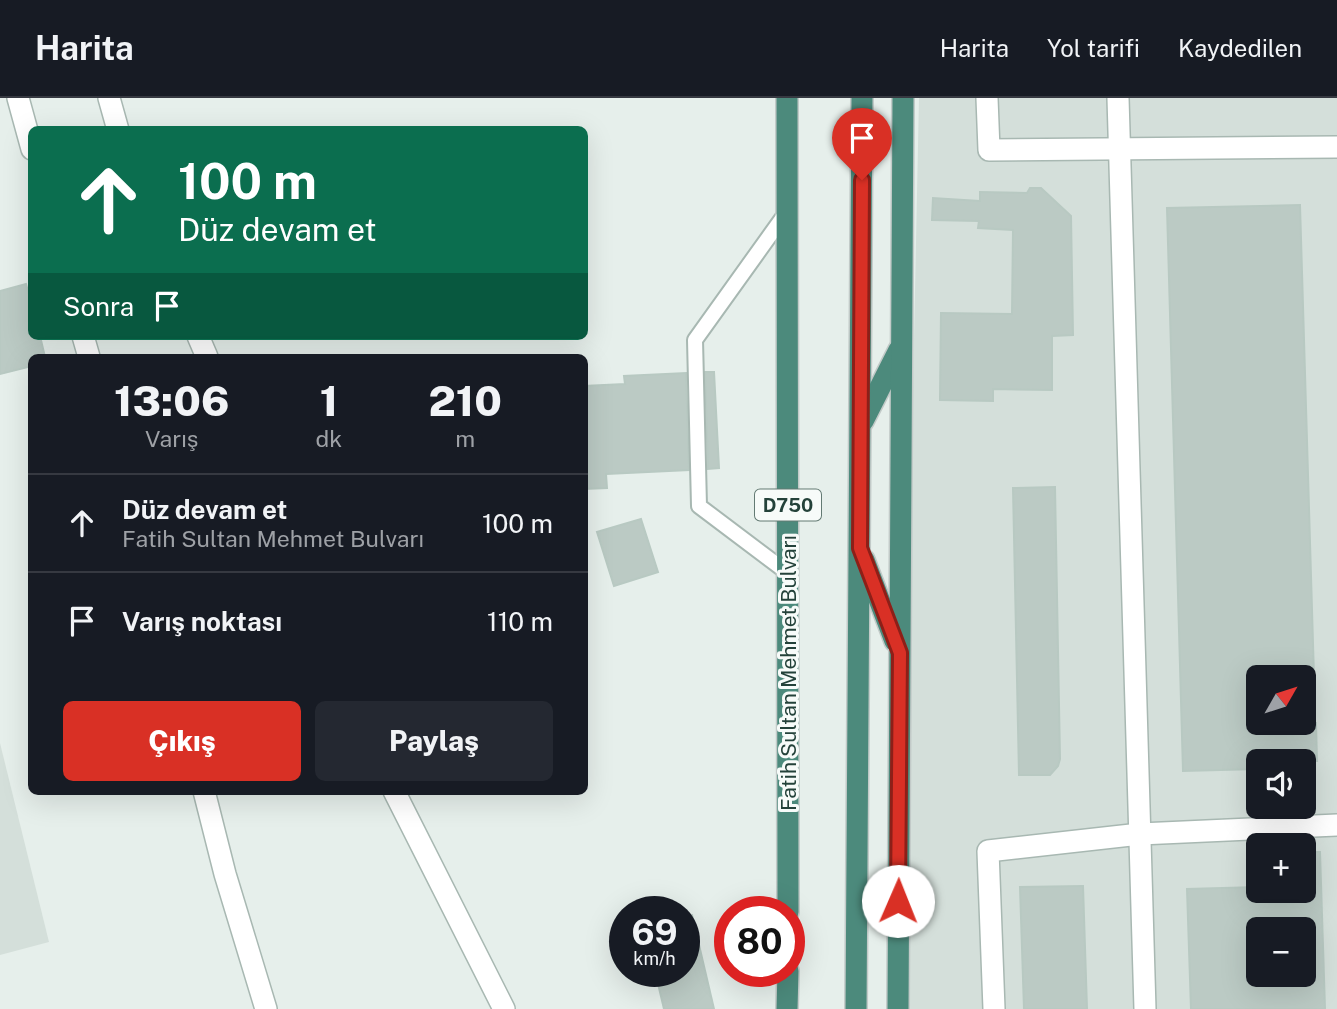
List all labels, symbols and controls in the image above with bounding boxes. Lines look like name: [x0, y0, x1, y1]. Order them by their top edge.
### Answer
text: Harita: [35, 29, 134, 67]
text: Harita: [940, 34, 1009, 62]
text: Yol tarifi: [1047, 34, 1140, 62]
text: Kaydedilen: [1178, 34, 1302, 62]
pin: [832, 108, 892, 180]
icon: arrive: [843, 119, 881, 157]
text: 100 m: [178, 152, 317, 210]
icon: ahead: [63, 154, 154, 245]
text: Düz devam et: [178, 211, 377, 248]
icon: arrive: [148, 287, 186, 325]
text: Sonra: [63, 291, 134, 322]
text: 13:06: [114, 376, 229, 425]
text: 1: [320, 376, 338, 425]
text: 210: [428, 376, 502, 425]
text: Varış: [145, 425, 198, 452]
text: dk: [315, 425, 342, 452]
text: m: [455, 425, 475, 452]
road number: D750: [755, 490, 821, 520]
text: Düz devam et: [122, 494, 287, 525]
icon: ahead: [63, 504, 101, 542]
text: 100 m: [482, 508, 553, 539]
text: Fatih Sultan Mehmet Bulvarı: [122, 525, 424, 552]
street label: Fatih Sultan Mehmet Bulvarı: [776, 535, 801, 811]
icon: arrive: [63, 602, 101, 640]
text: Varış noktası: [122, 606, 282, 637]
text: 110 m: [487, 606, 553, 637]
north arrow: [1246, 665, 1316, 735]
map controls: [1246, 665, 1316, 987]
button: Çıkış: [63, 701, 301, 781]
button: Paylaş: [315, 701, 553, 781]
button: sound: [1246, 749, 1316, 819]
button: +: [1246, 833, 1316, 903]
position arrow: [861, 864, 935, 938]
speed limit sign: 80: [714, 896, 805, 987]
text: 69: [631, 912, 678, 953]
button: −: [1246, 917, 1316, 987]
text: km/h: [633, 948, 676, 969]

